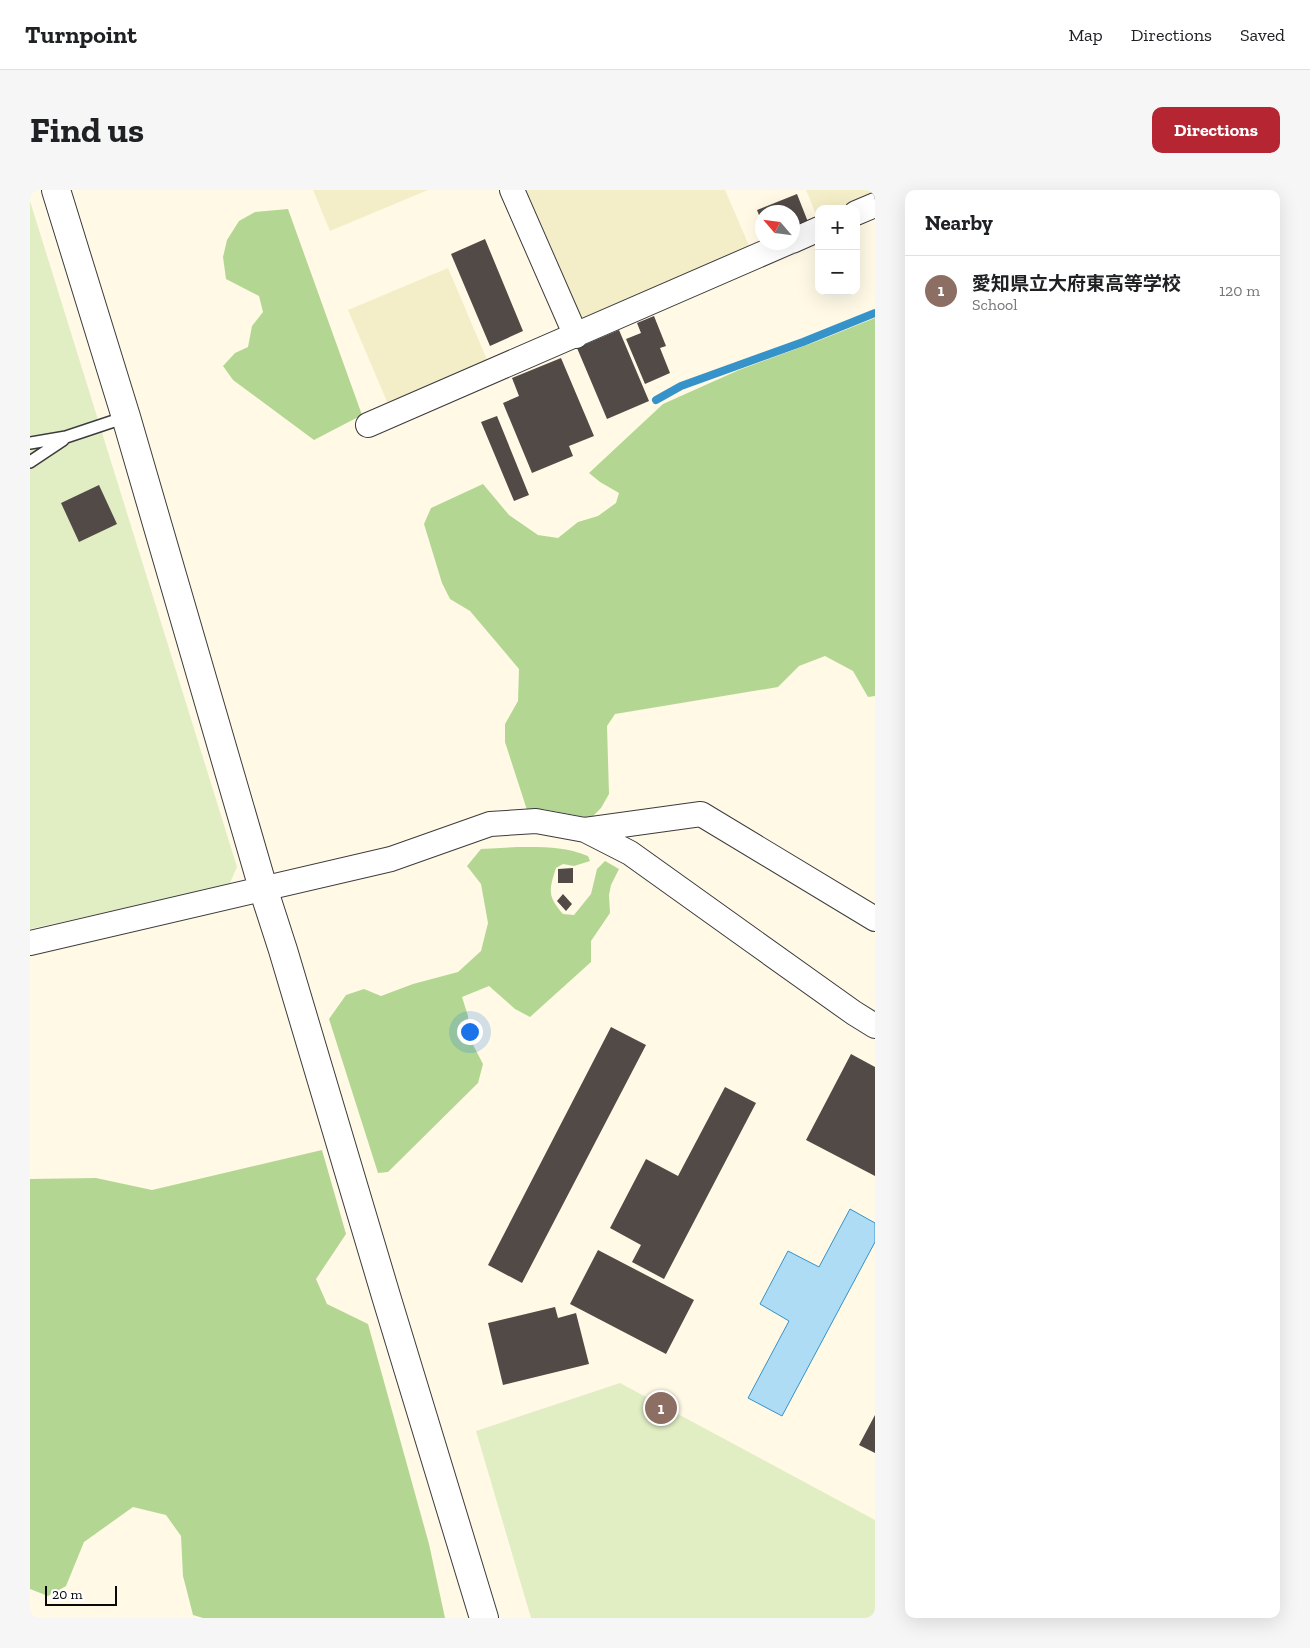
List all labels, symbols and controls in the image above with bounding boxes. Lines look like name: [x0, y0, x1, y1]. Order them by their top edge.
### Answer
text: Turnpoint: [25, 20, 137, 49]
text: Map: [1068, 24, 1103, 46]
text: Directions: [1131, 24, 1212, 46]
text: Saved: [1240, 24, 1285, 46]
button: Directions: [1152, 107, 1280, 153]
text: Find us: [30, 109, 144, 151]
north arrow: [755, 205, 800, 250]
map controls: [815, 205, 860, 295]
button: +: [815, 205, 860, 250]
text: Nearby: [925, 210, 993, 235]
button: −: [815, 250, 860, 295]
text: 愛知県立大府東高等学校: [972, 272, 1181, 295]
text: 1: [938, 281, 944, 300]
text: 120 m: [1219, 281, 1260, 300]
text: School: [972, 295, 1018, 314]
your location: [457, 1019, 483, 1045]
pin: 1: [645, 1389, 677, 1427]
scale bar: [45, 1583, 118, 1606]
text: 20 m: [52, 1586, 83, 1603]

